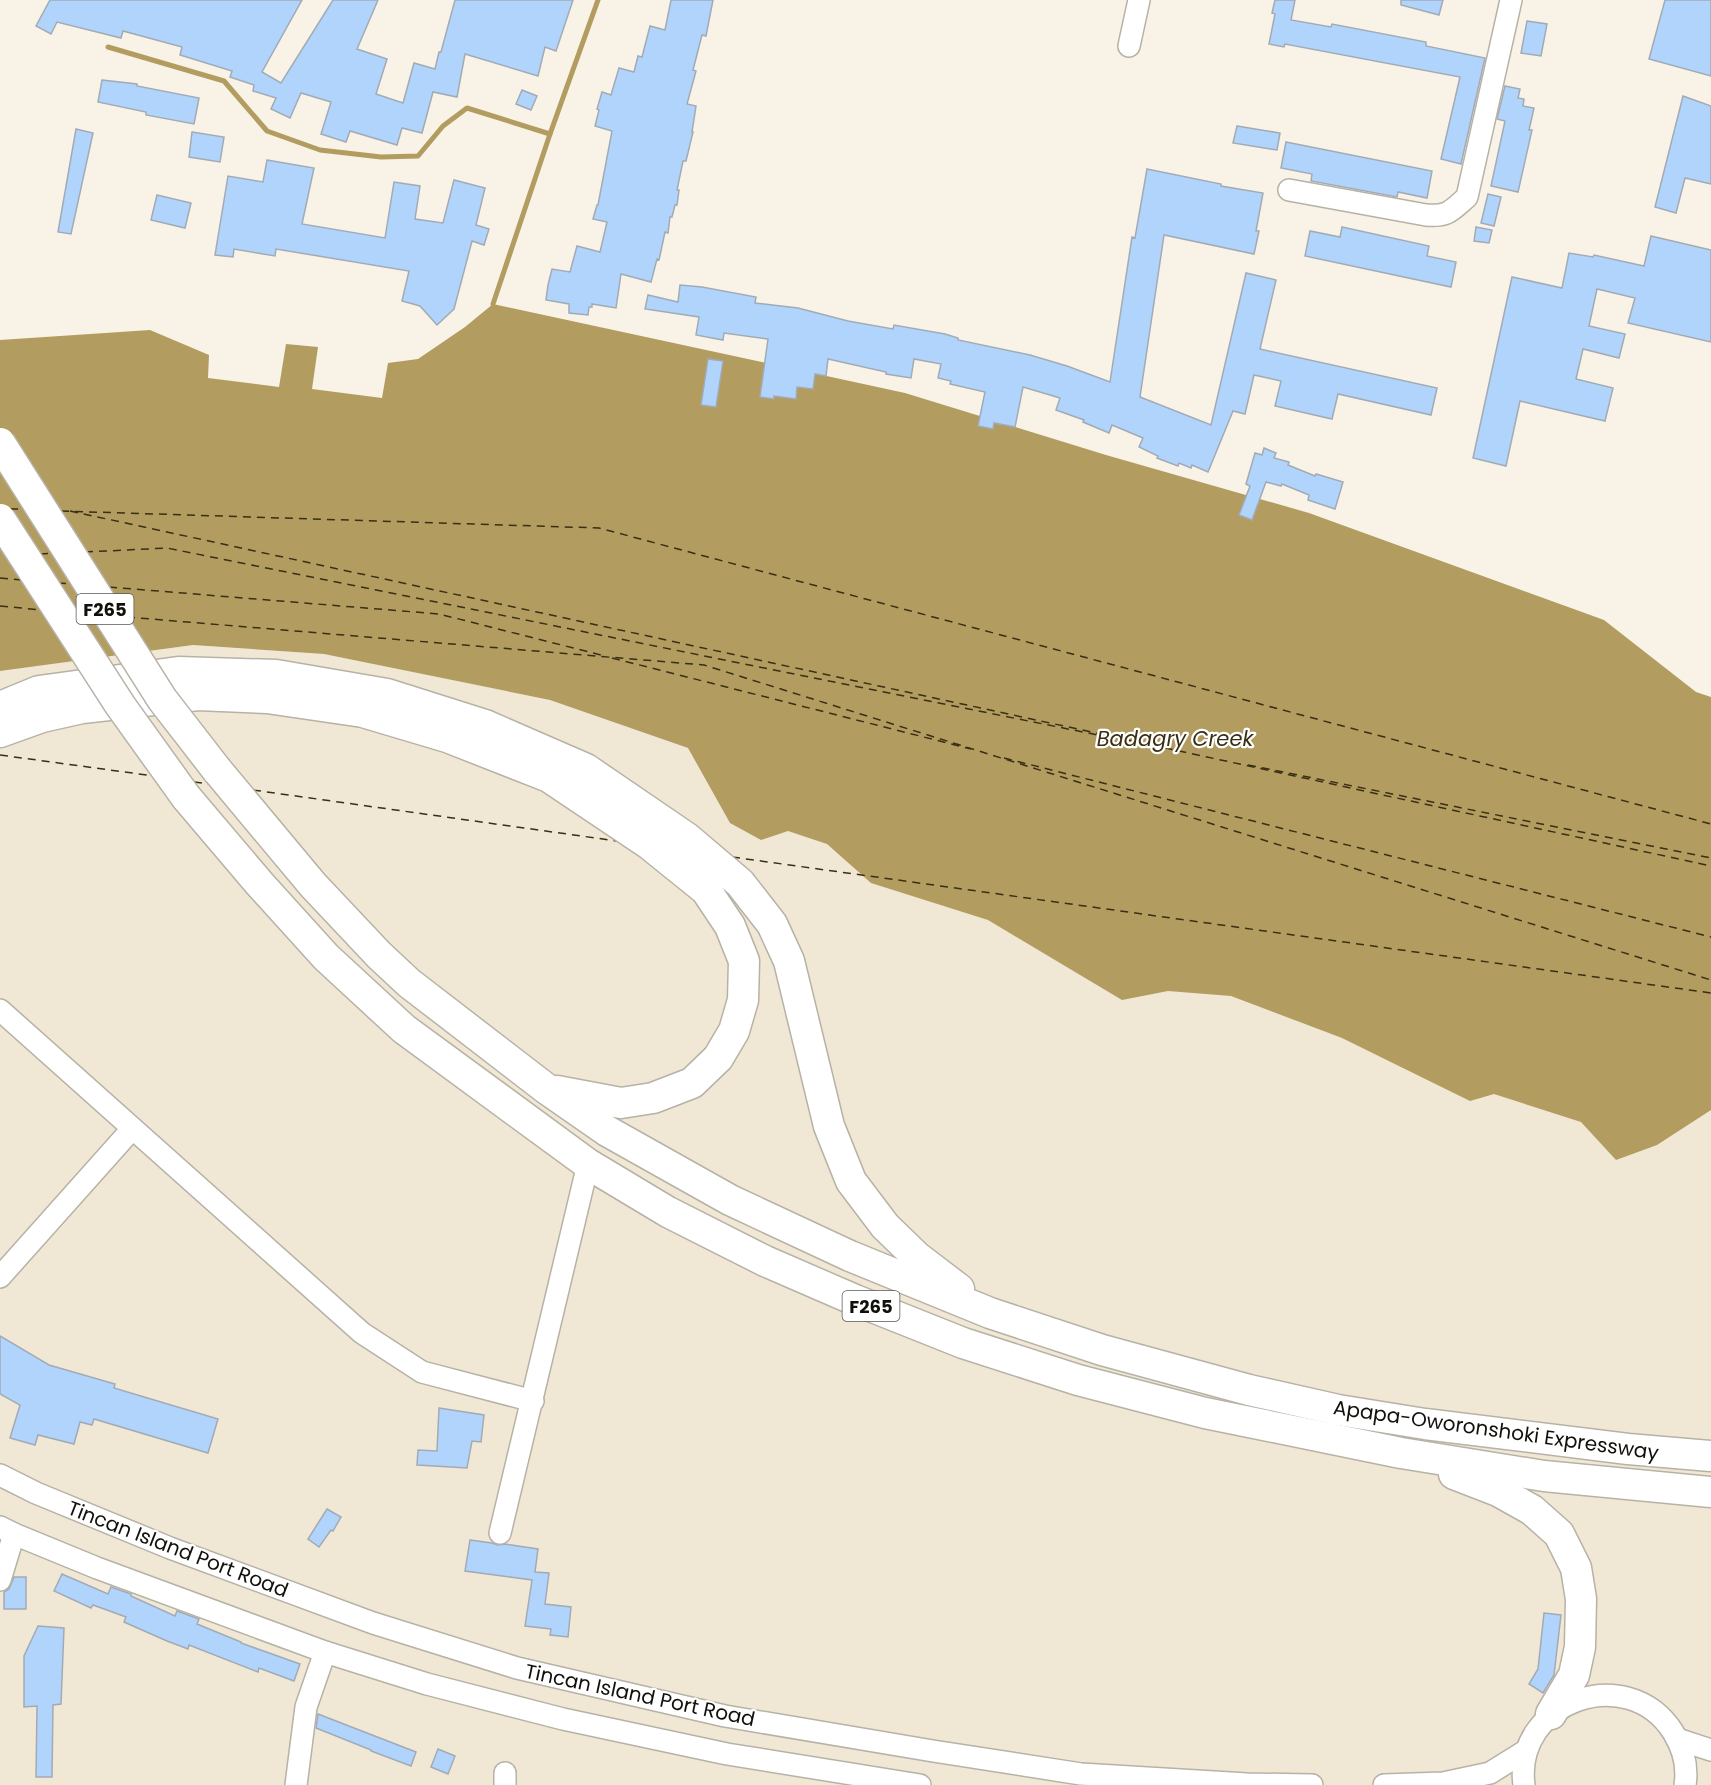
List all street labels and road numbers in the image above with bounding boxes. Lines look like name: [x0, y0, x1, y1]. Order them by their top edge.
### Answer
road number: F265: [76, 594, 134, 624]
road number: F265: [842, 1291, 900, 1321]
street label: Apapa-Oworonshoki Expressway: [1331, 1393, 1661, 1467]
street label: Tincan Island Port Road: [64, 1494, 292, 1604]
street label: Tincan Island Port Road: [523, 1657, 757, 1733]

